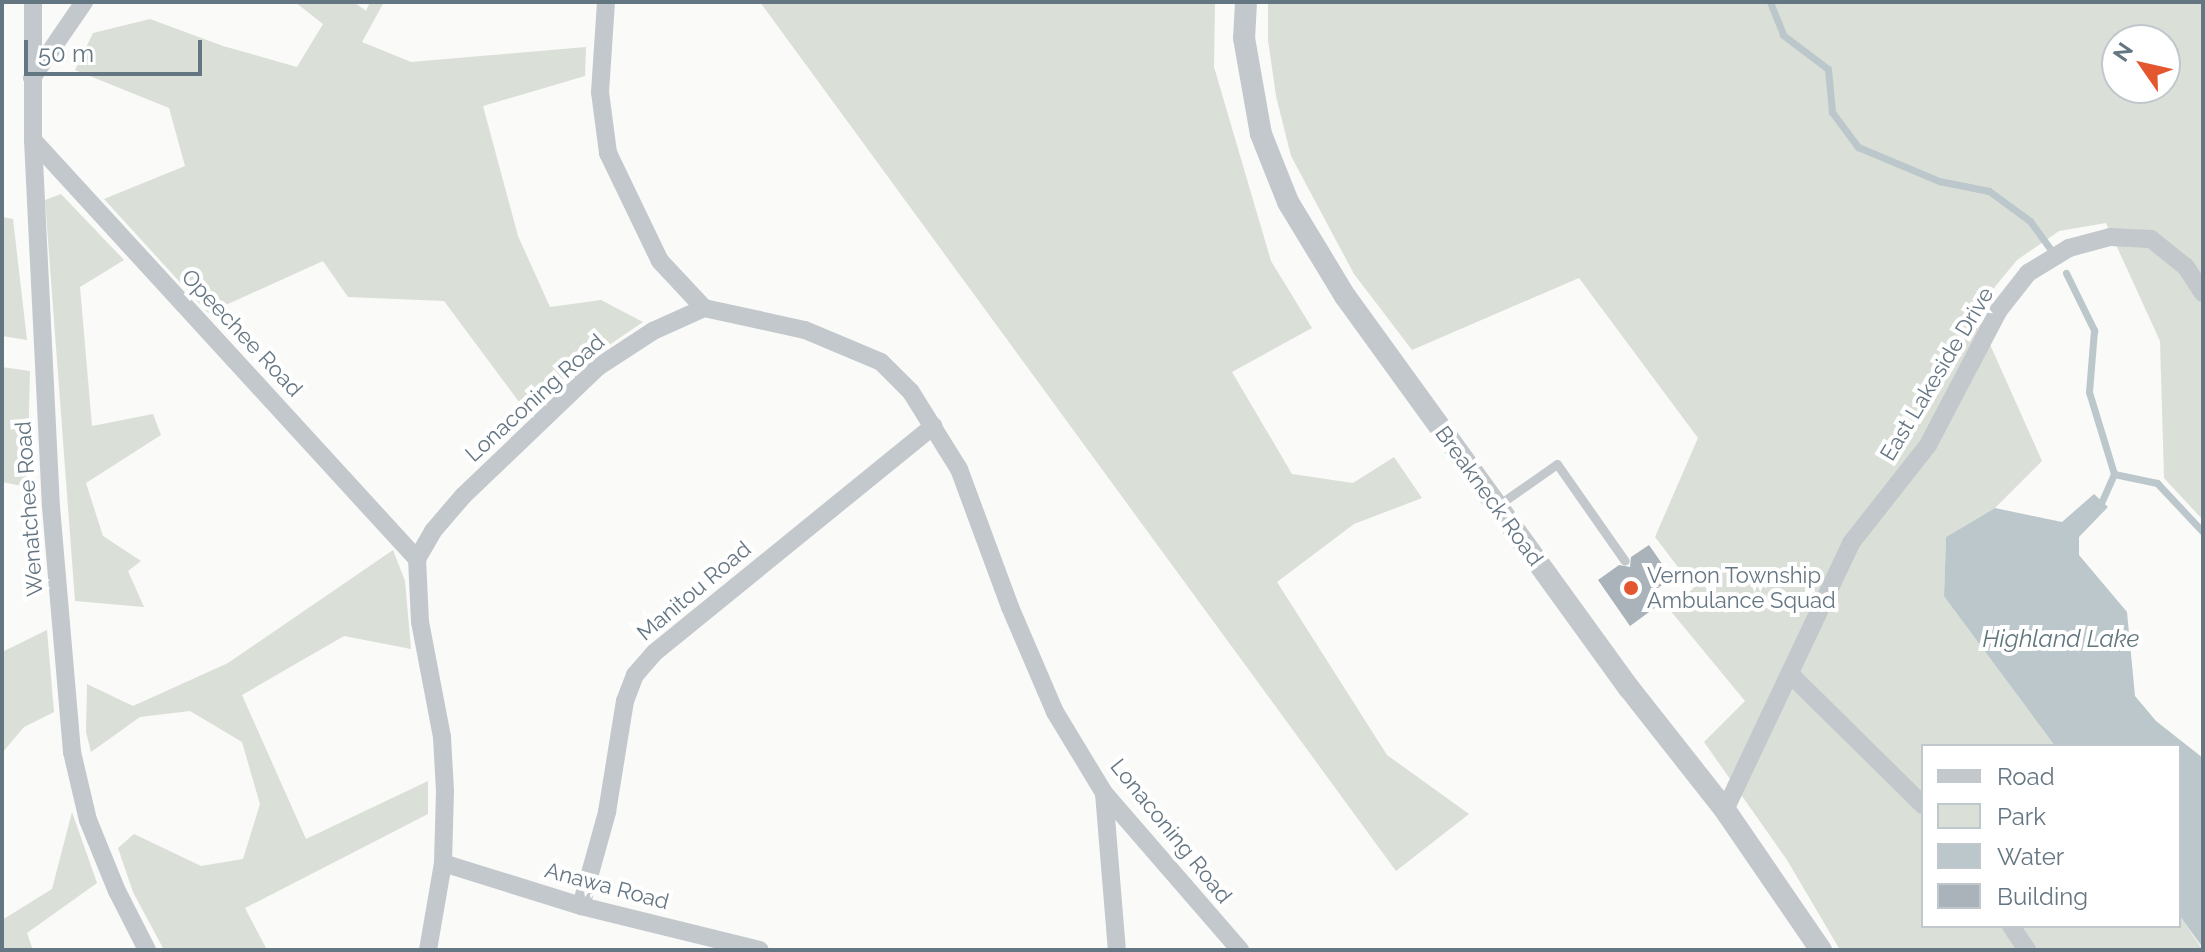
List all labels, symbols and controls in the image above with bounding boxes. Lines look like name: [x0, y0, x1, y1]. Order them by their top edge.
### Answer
scale bar: [28, 24, 206, 74]
north arrow: [2101, 24, 2181, 104]
text: N: [2107, 37, 2138, 66]
text: 50 m: [38, 39, 94, 68]
street label: Opeechee Road: [176, 264, 308, 402]
street label: East Lakeside Drive: [1875, 282, 1999, 466]
street label: Lonaconing Road: [460, 329, 610, 467]
street label: Wenatchee Road: [10, 421, 48, 597]
street label: Breakneck Road: [1429, 421, 1549, 571]
street label: Manitou Road: [632, 536, 756, 646]
place label: Vernon Township Ambulance Squad: [1647, 562, 1836, 614]
marker: Vernon Township Ambulance Squad: [1622, 579, 1640, 597]
water label: Highland Lake: [1983, 625, 2139, 653]
legend: [1921, 744, 2181, 928]
street label: Lonaconing Road: [1105, 754, 1237, 908]
text: Road: [1997, 762, 2055, 791]
text: Park: [1997, 802, 2046, 831]
text: Water: [1997, 842, 2064, 871]
street label: Anawa Road: [542, 857, 672, 915]
text: Building: [1997, 882, 2088, 911]

